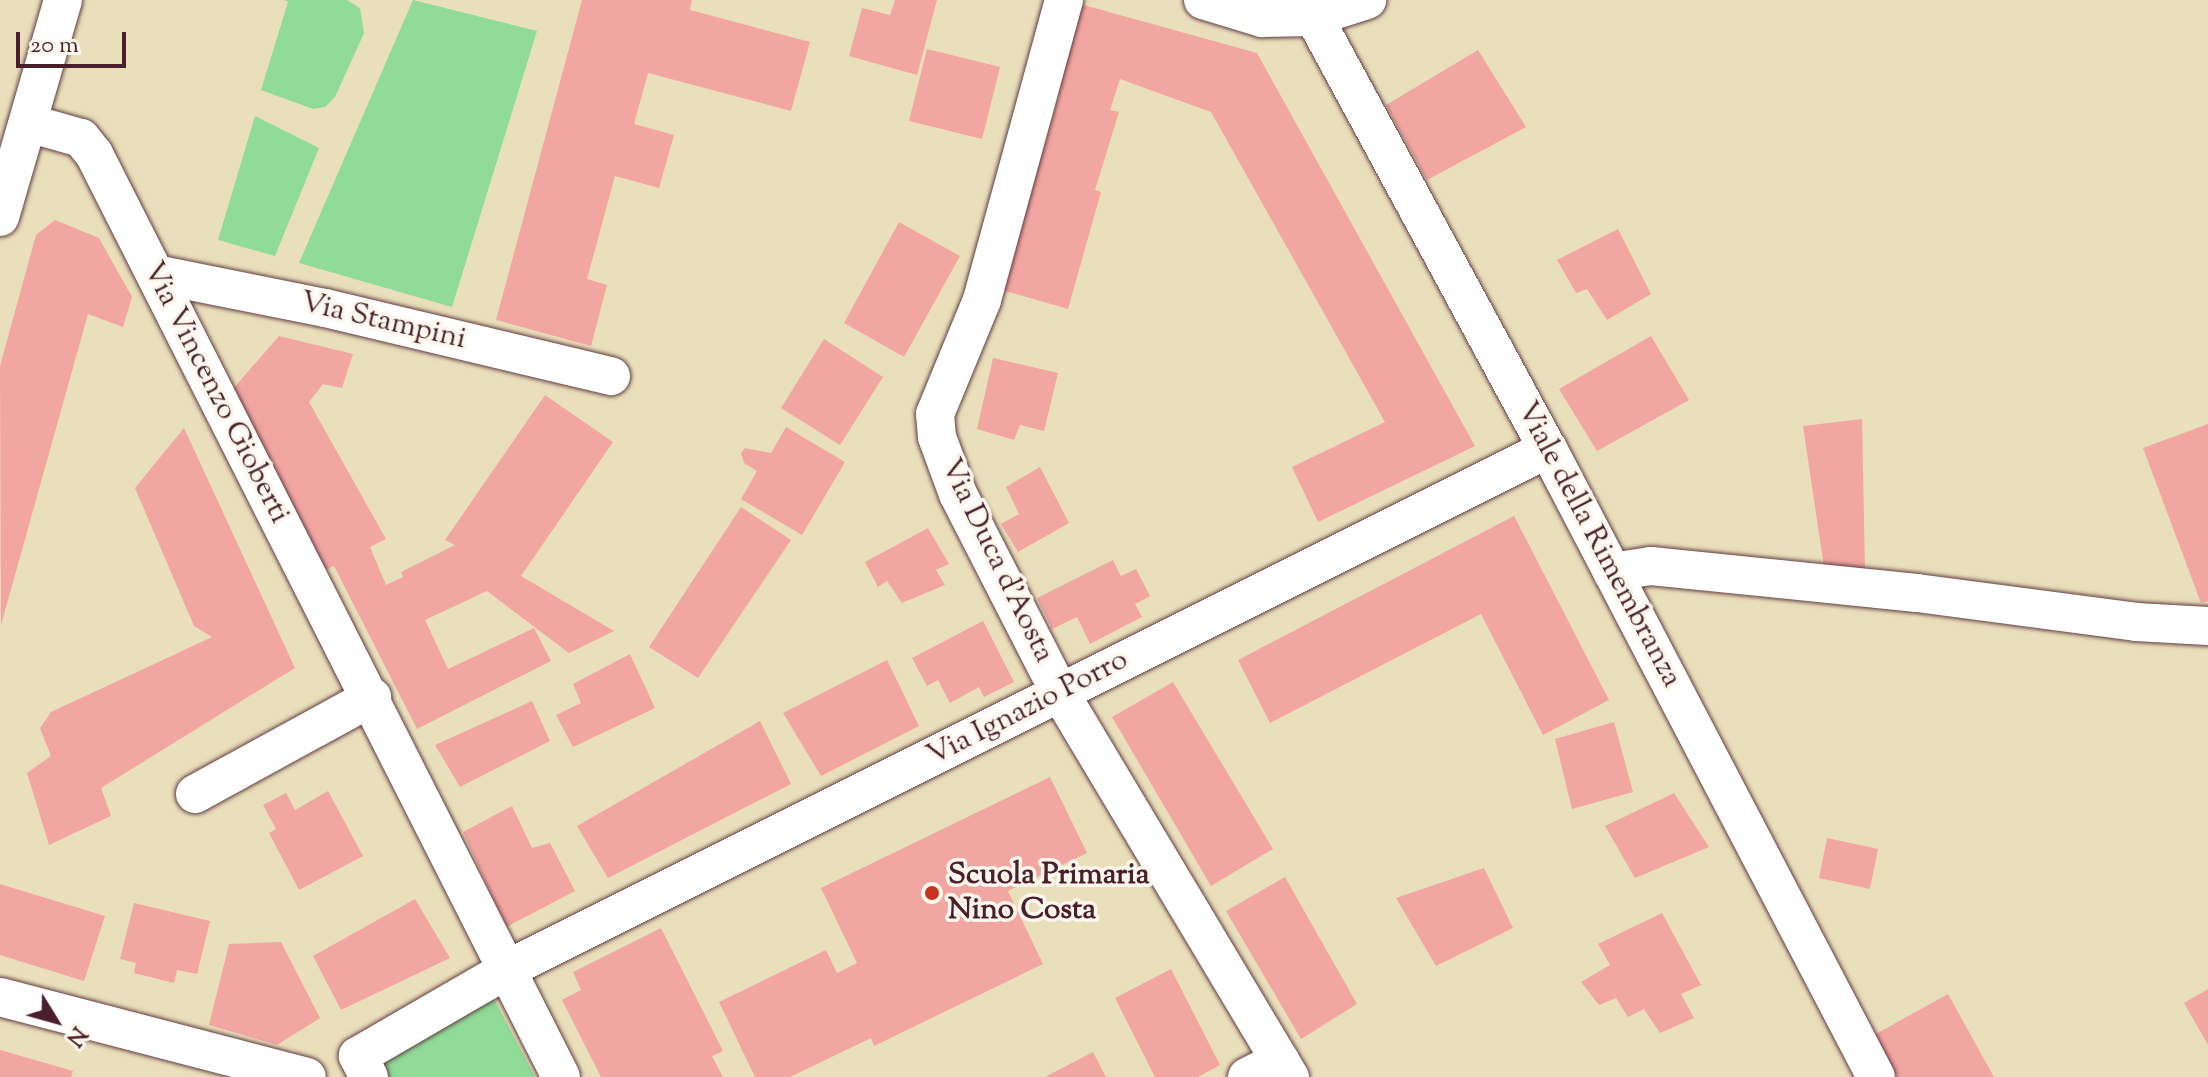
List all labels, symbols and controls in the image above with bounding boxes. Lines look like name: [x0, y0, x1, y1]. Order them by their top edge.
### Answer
scale bar: [20, 16, 130, 66]
text: 20 m: [30, 29, 79, 63]
street label: Via Vincenzo Gioberti: [133, 256, 297, 530]
street label: Via Stampini: [297, 285, 469, 359]
street label: Viale della Rimembranza: [1507, 396, 1689, 694]
street label: Via Duca d'Aosta: [931, 453, 1061, 669]
street label: Via Ignazio Porro: [922, 643, 1134, 775]
place label: Scuola Primaria Nino Costa: [948, 858, 1150, 928]
marker: Scuola Primaria Nino Costa: [923, 884, 941, 902]
north arrow: [16, 981, 96, 1061]
text: N: [57, 1019, 93, 1052]

